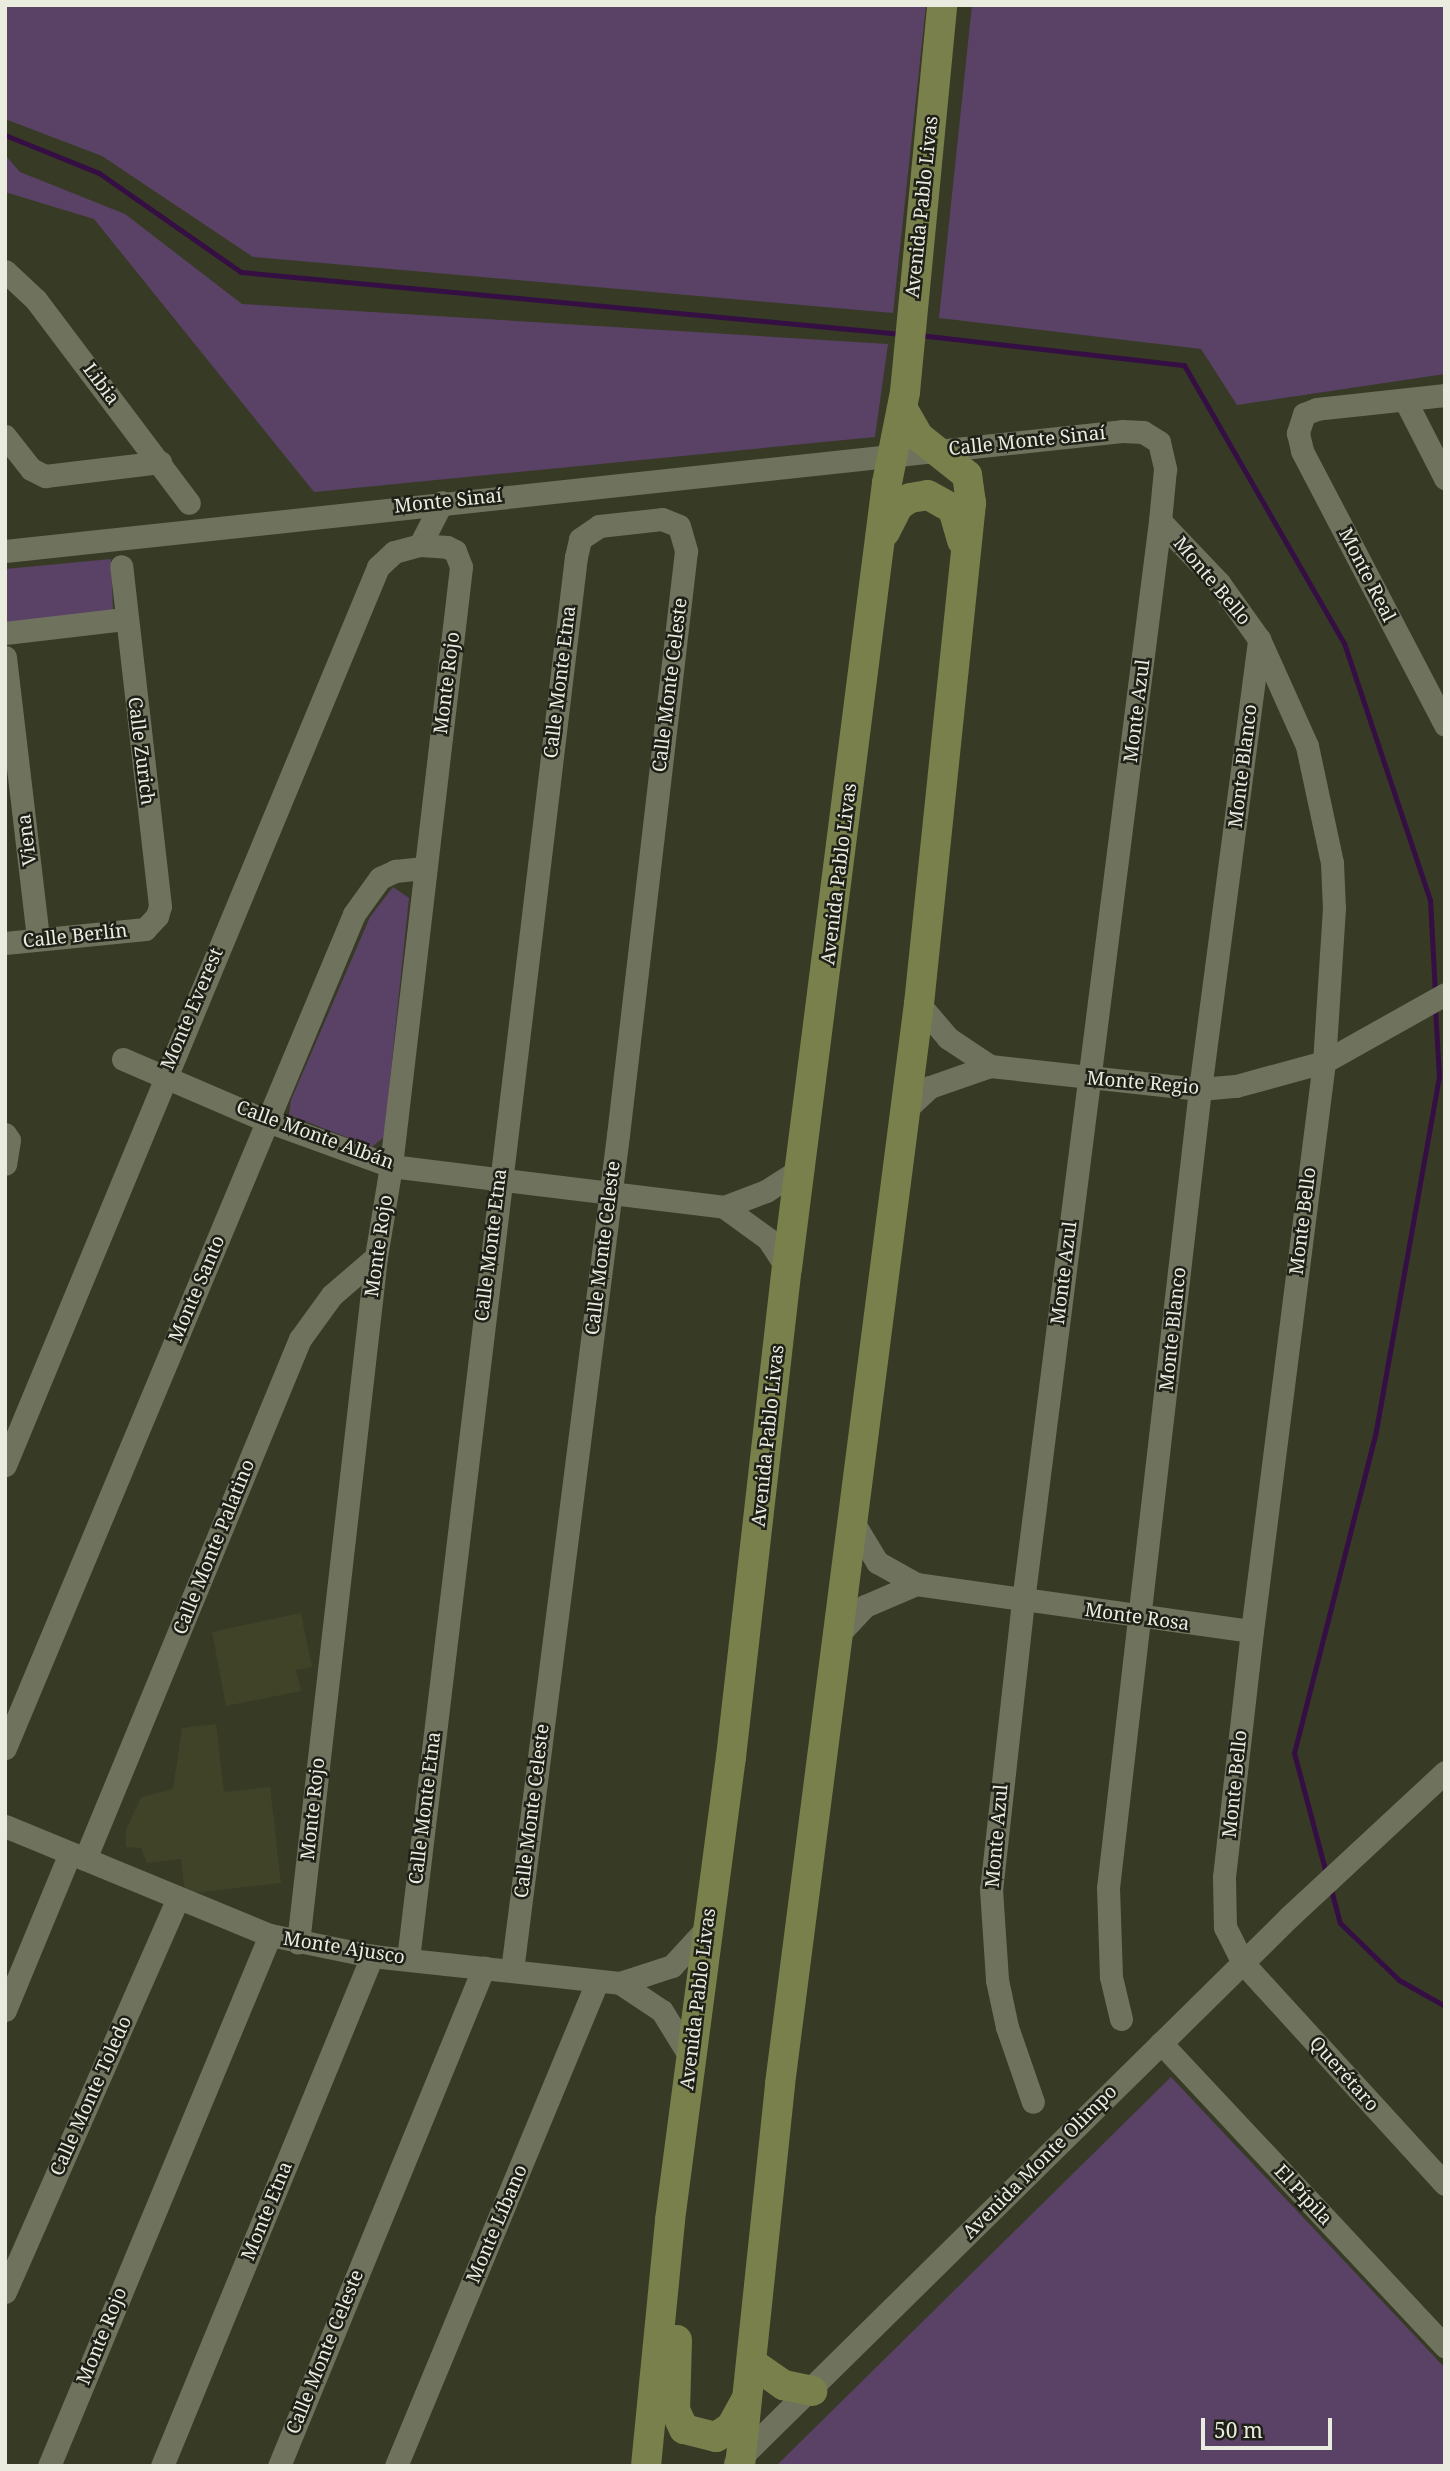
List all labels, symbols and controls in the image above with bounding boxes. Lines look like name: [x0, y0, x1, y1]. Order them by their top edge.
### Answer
street label: Avenida Pablo Livas: [901, 115, 943, 299]
street label: Libia: [78, 359, 124, 409]
street label: Calle Monte Sinaí: [947, 421, 1107, 461]
street label: Monte Sinaí: [393, 484, 503, 518]
street label: Monte Real: [1334, 524, 1400, 626]
street label: Monte Bello: [1169, 532, 1255, 630]
street label: Calle Monte Celeste: [648, 597, 692, 773]
street label: Calle Monte Etna: [539, 604, 581, 760]
street label: Monte Rojo: [429, 631, 465, 735]
street label: Monte Azul: [1119, 658, 1155, 764]
street label: Calle Zurich: [123, 696, 159, 806]
street label: Monte Blanco: [1224, 703, 1262, 829]
street label: Avenida Pablo Livas: [817, 782, 861, 966]
street label: Viena: [13, 813, 41, 867]
street label: Calle Berlín: [22, 919, 128, 953]
street label: Monte Everest: [156, 945, 228, 1073]
street label: Monte Regio: [1086, 1067, 1200, 1099]
street label: Calle Monte Albán: [233, 1096, 397, 1174]
street label: Calle Monte Celeste: [581, 1160, 625, 1336]
street label: Monte Bello: [1285, 1166, 1321, 1276]
street label: Calle Monte Etna: [470, 1167, 512, 1323]
street label: Monte Rojo: [361, 1193, 397, 1299]
street label: Monte Azul: [1046, 1220, 1082, 1326]
street label: Monte Santo: [164, 1232, 230, 1346]
street label: Monte Blanco: [1155, 1266, 1191, 1392]
street label: Avenida Pablo Livas: [747, 1344, 789, 1528]
street label: Calle Monte Palatino: [168, 1456, 260, 1638]
street label: Monte Rosa: [1083, 1598, 1191, 1636]
street label: Calle Monte Celeste: [510, 1723, 554, 1899]
street label: Monte Bello: [1218, 1729, 1252, 1839]
street label: Calle Monte Etna: [404, 1730, 446, 1886]
street label: Monte Rojo: [296, 1757, 330, 1861]
street label: Monte Azul: [981, 1783, 1013, 1889]
street label: Avenida Pablo Livas: [676, 1907, 720, 2091]
street label: Monte Ajusco: [282, 1927, 406, 1969]
street label: Calle Monte Toledo: [46, 2013, 136, 2179]
street label: Querétaro: [1305, 2032, 1383, 2116]
street label: Avenida Monte Olimpo: [958, 2080, 1122, 2244]
street label: Monte Etna: [237, 2158, 297, 2264]
street label: El Pípila: [1269, 2160, 1337, 2230]
street label: Monte Líbano: [462, 2161, 532, 2287]
street label: Calle Monte Celeste: [282, 2266, 368, 2438]
street label: Monte Rojo: [72, 2284, 132, 2388]
scale bar: [1205, 2404, 1336, 2448]
text: 50 m: [1214, 2416, 1263, 2444]

